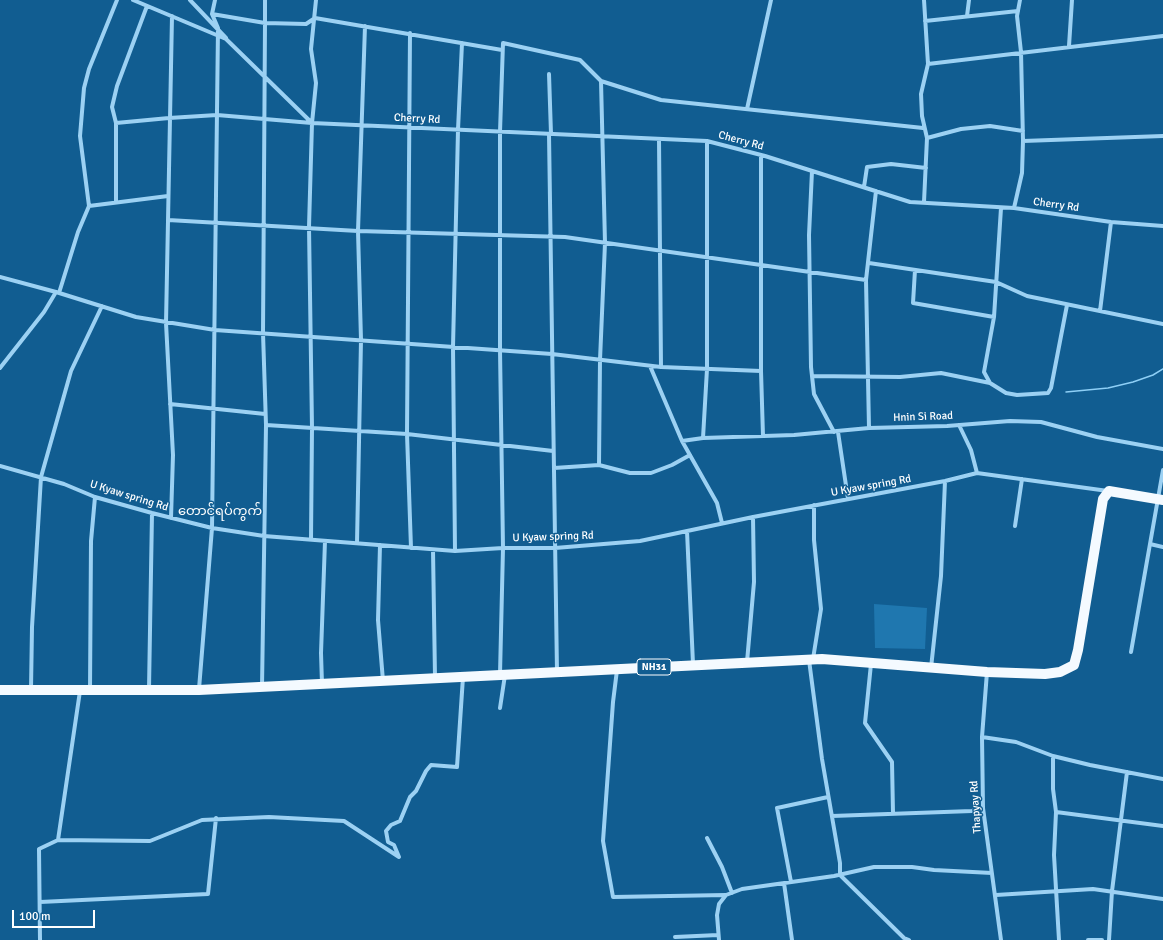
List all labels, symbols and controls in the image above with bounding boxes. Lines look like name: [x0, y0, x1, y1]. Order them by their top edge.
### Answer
street label: Cherry Rd: [394, 111, 440, 127]
street label: Cherry Rd: [717, 129, 765, 153]
street label: Cherry Rd: [1032, 195, 1080, 215]
street label: Hnin Si Road: [893, 409, 953, 425]
street label: U Kyaw spring Rd: [830, 472, 912, 500]
street label: U Kyaw spring Rd: [88, 478, 170, 514]
district label: တောင်ရပ်ကွက်: [178, 504, 262, 520]
street label: U Kyaw spring Rd: [512, 529, 594, 545]
road number: NH31: [637, 659, 671, 675]
street label: Thapyay Rd: [968, 780, 984, 834]
scale bar: [14, 902, 97, 928]
text: 100 m: [19, 909, 51, 924]

